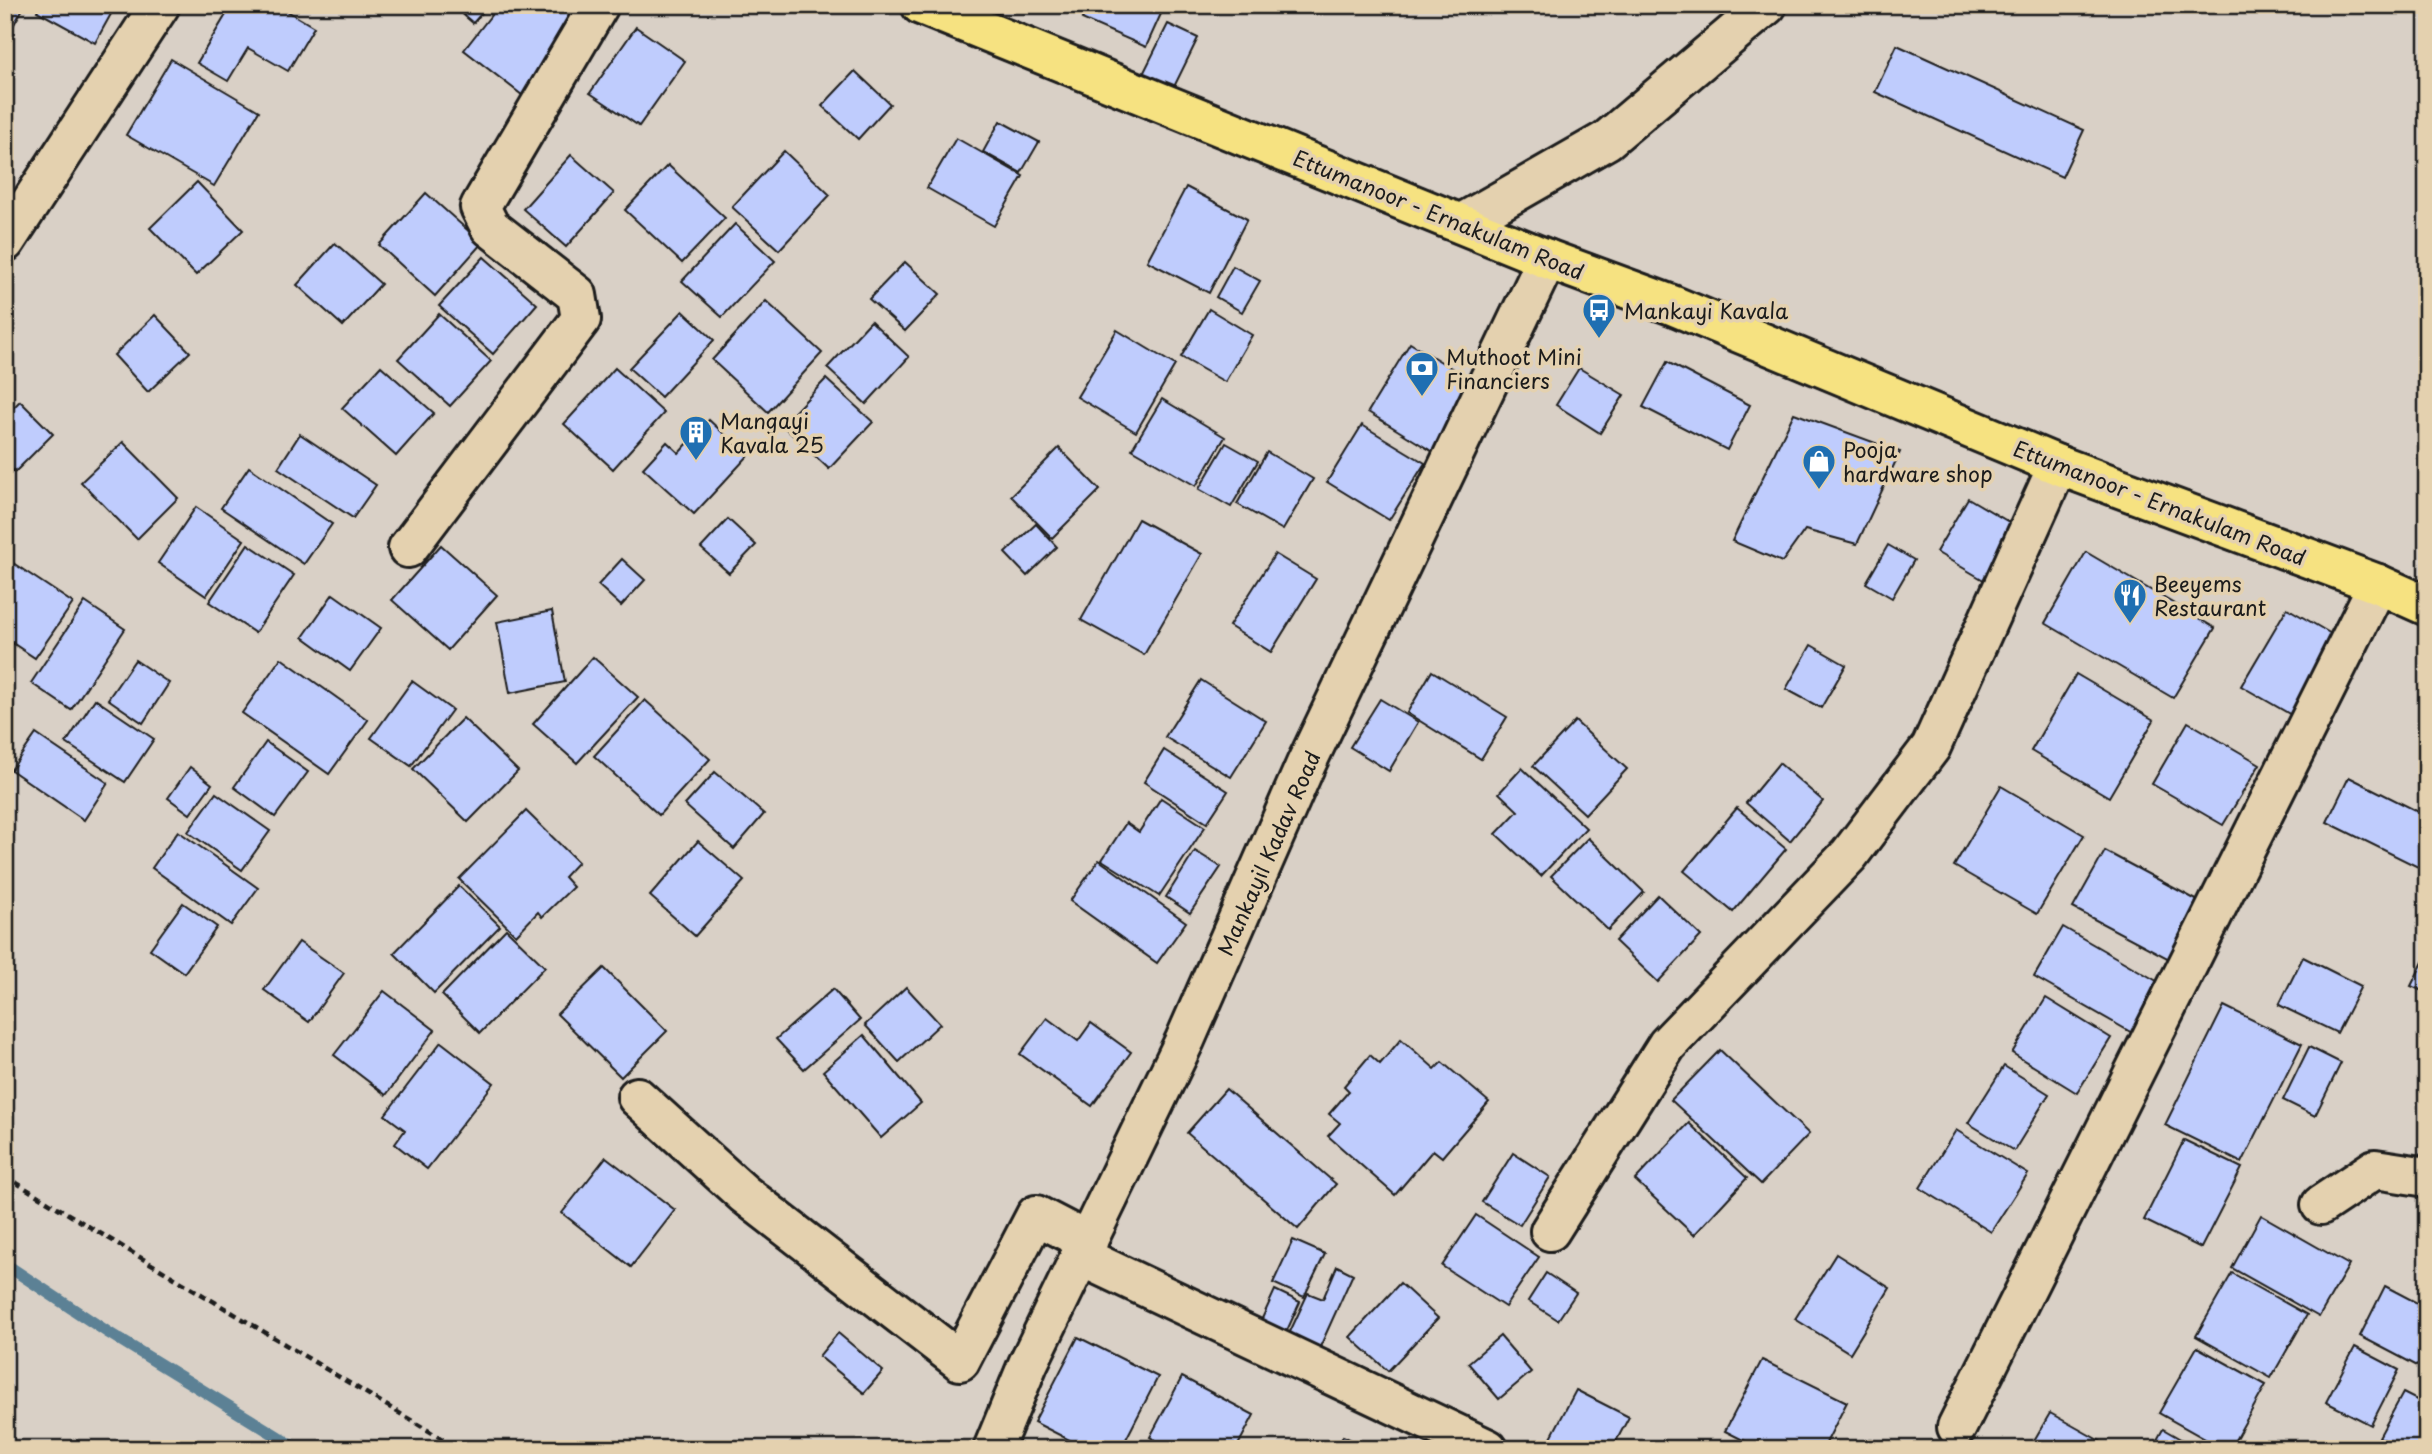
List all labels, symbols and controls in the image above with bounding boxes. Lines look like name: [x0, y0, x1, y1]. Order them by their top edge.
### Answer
street label: Ettumanoor - Ernakulam Road: [1289, 141, 1589, 287]
bus stop icon: Mankayi Kavala: [1580, 291, 1618, 340]
place label: Mankayi Kavala: [1624, 294, 1789, 326]
place label: Muthoot Mini Financiers: [1446, 340, 1582, 396]
bank icon: Muthoot Mini Financiers: [1403, 349, 1441, 398]
place label: Mangayi Kavala 25: [720, 404, 824, 460]
building icon: Mangayi Kavala 25: [677, 413, 715, 462]
street label: Ettumanoor - Ernakulam Road: [2009, 431, 2311, 573]
place label: Pooja hardware shop: [1843, 433, 1993, 489]
shop icon: Pooja hardware shop: [1800, 442, 1838, 491]
place label: Beeyems Restaurant: [2154, 567, 2266, 623]
restaurant icon: Beeyems Restaurant: [2111, 576, 2149, 625]
street label: Mankayil Kadav Road: [1208, 745, 1328, 961]

